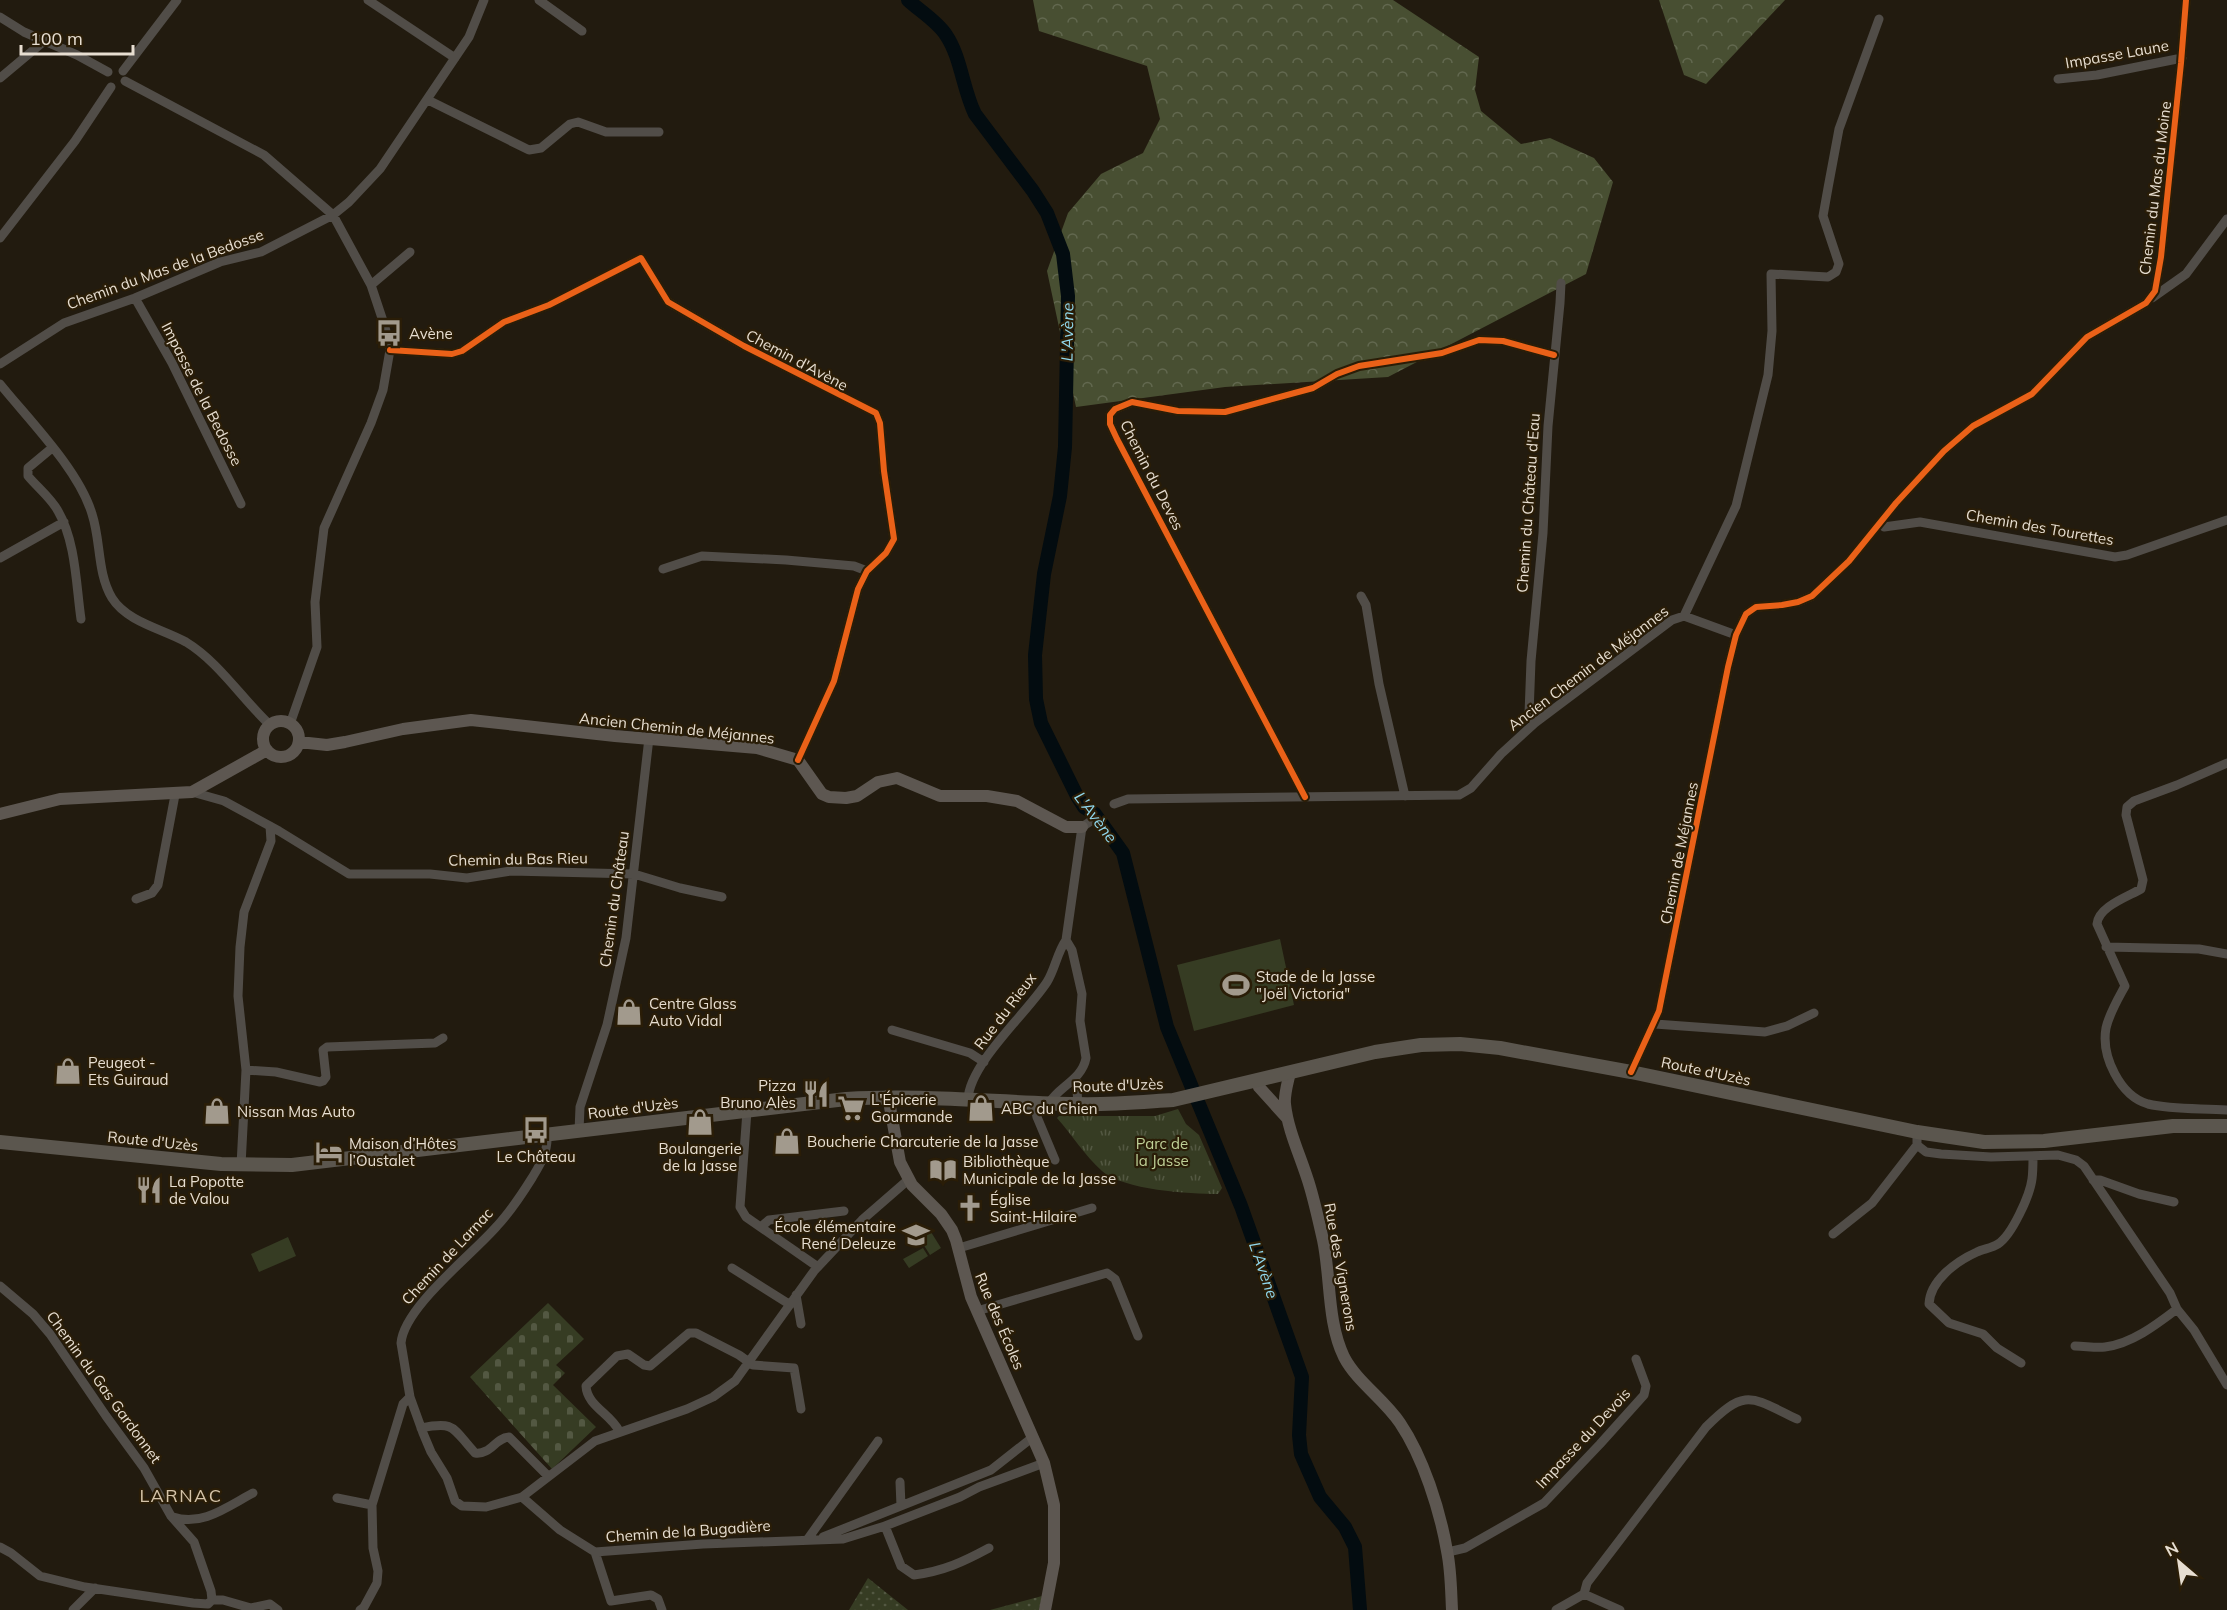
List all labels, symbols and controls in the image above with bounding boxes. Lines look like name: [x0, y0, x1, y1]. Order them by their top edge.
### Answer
scale bar: [21, 18, 134, 56]
text: 100 m: [30, 27, 83, 50]
street label: Impasse Laune: [2064, 36, 2170, 72]
street label: Chemin du Mas du Moine: [2135, 100, 2175, 276]
street label: Chemin du Mas de la Bedosse: [64, 225, 266, 313]
water label: L'Avène: [1056, 302, 1078, 362]
bus stop icon: Avène: [374, 318, 404, 348]
street label: Impasse de la Bedosse: [158, 319, 246, 469]
place label: Avène: [409, 324, 453, 343]
street label: Chemin d'Avène: [743, 325, 851, 395]
street label: Chemin du Château d'Eau: [1512, 413, 1544, 593]
street label: Chemin du Deves: [1116, 417, 1188, 533]
street label: Chemin des Tourettes: [1965, 505, 2115, 549]
street label: Ancien Chemin de Méjannes: [1504, 601, 1672, 735]
street label: Ancien Chemin de Méjannes: [578, 708, 776, 748]
street label: Chemin de Méjannes: [1656, 780, 1702, 926]
water label: L'Avène: [1070, 788, 1122, 847]
street label: Chemin du Château: [595, 830, 633, 968]
street label: Chemin du Bas Rieu: [448, 848, 588, 870]
place label: Stade de la Jasse "Joël Victoria": [1256, 967, 1375, 1003]
street label: Rue du Rieux: [970, 969, 1040, 1053]
sports icon: Stade de la Jasse "Joël Victoria": [1221, 970, 1251, 1000]
place label: Centre Glass Auto Vidal: [649, 994, 737, 1030]
shop icon: Centre Glass Auto Vidal: [614, 997, 644, 1027]
street label: Route d'Uzès: [1659, 1052, 1753, 1090]
place label: Peugeot - Ets Guiraud: [88, 1053, 169, 1089]
shop icon: Peugeot - Ets Guiraud: [53, 1056, 83, 1086]
street label: Route d'Uzès: [1072, 1074, 1164, 1096]
place label: Pizza Bruno Alès: [720, 1076, 796, 1112]
restaurant icon: Pizza Bruno Alès: [801, 1079, 831, 1109]
place label: L'Épicerie Gourmande: [871, 1090, 953, 1126]
street label: Route d'Uzès: [587, 1093, 679, 1123]
supermarket icon: L'Épicerie Gourmande: [836, 1093, 866, 1123]
shop icon: ABC du Chien: [966, 1093, 996, 1123]
shop icon: Nissan Mas Auto: [202, 1096, 232, 1126]
place label: ABC du Chien: [1001, 1099, 1098, 1118]
place label: Nissan Mas Auto: [237, 1102, 355, 1121]
shop icon: Boulangerie de la Jasse: [685, 1107, 715, 1137]
bus stop icon: Le Château: [521, 1115, 551, 1145]
shop icon: Boucherie Charcuterie de la Jasse: [772, 1126, 802, 1156]
street label: Route d'Uzès: [107, 1127, 199, 1155]
place label: Boucherie Charcuterie de la Jasse: [807, 1132, 1038, 1151]
place label: Maison d’Hôtes l’Oustalet: [349, 1134, 456, 1170]
park label: Parc de la Jasse: [1135, 1134, 1189, 1170]
hotel icon: Maison d’Hôtes l’Oustalet: [314, 1137, 344, 1167]
place label: Boulangerie de la Jasse: [658, 1139, 742, 1175]
place label: Le Château: [496, 1147, 576, 1166]
place label: Bibliothèque Municipale de la Jasse: [963, 1152, 1116, 1188]
library icon: Bibliothèque Municipale de la Jasse: [928, 1155, 958, 1185]
place label: La Popotte de Valou: [169, 1172, 244, 1208]
restaurant icon: La Popotte de Valou: [134, 1175, 164, 1205]
place label: Église Saint-Hilaire: [990, 1190, 1077, 1226]
church icon: Église Saint-Hilaire: [955, 1193, 985, 1223]
street label: Rue des Vignerons: [1320, 1201, 1362, 1333]
street label: Chemin de Larnac: [397, 1204, 497, 1308]
place label: École élémentaire René Deleuze: [774, 1217, 896, 1253]
school or university icon: École élémentaire René Deleuze: [901, 1220, 931, 1250]
water label: L'Avène: [1245, 1239, 1283, 1301]
street label: Rue des Écoles: [971, 1270, 1029, 1372]
street label: Chemin du Gas Gardonnet: [42, 1307, 166, 1467]
street label: Impasse du Devois: [1532, 1384, 1634, 1492]
district label: LARNAC: [140, 1484, 222, 1507]
street label: Chemin de la Bugadière: [605, 1516, 771, 1546]
north arrow: [2149, 1532, 2209, 1592]
text: N: [2162, 1537, 2182, 1561]

